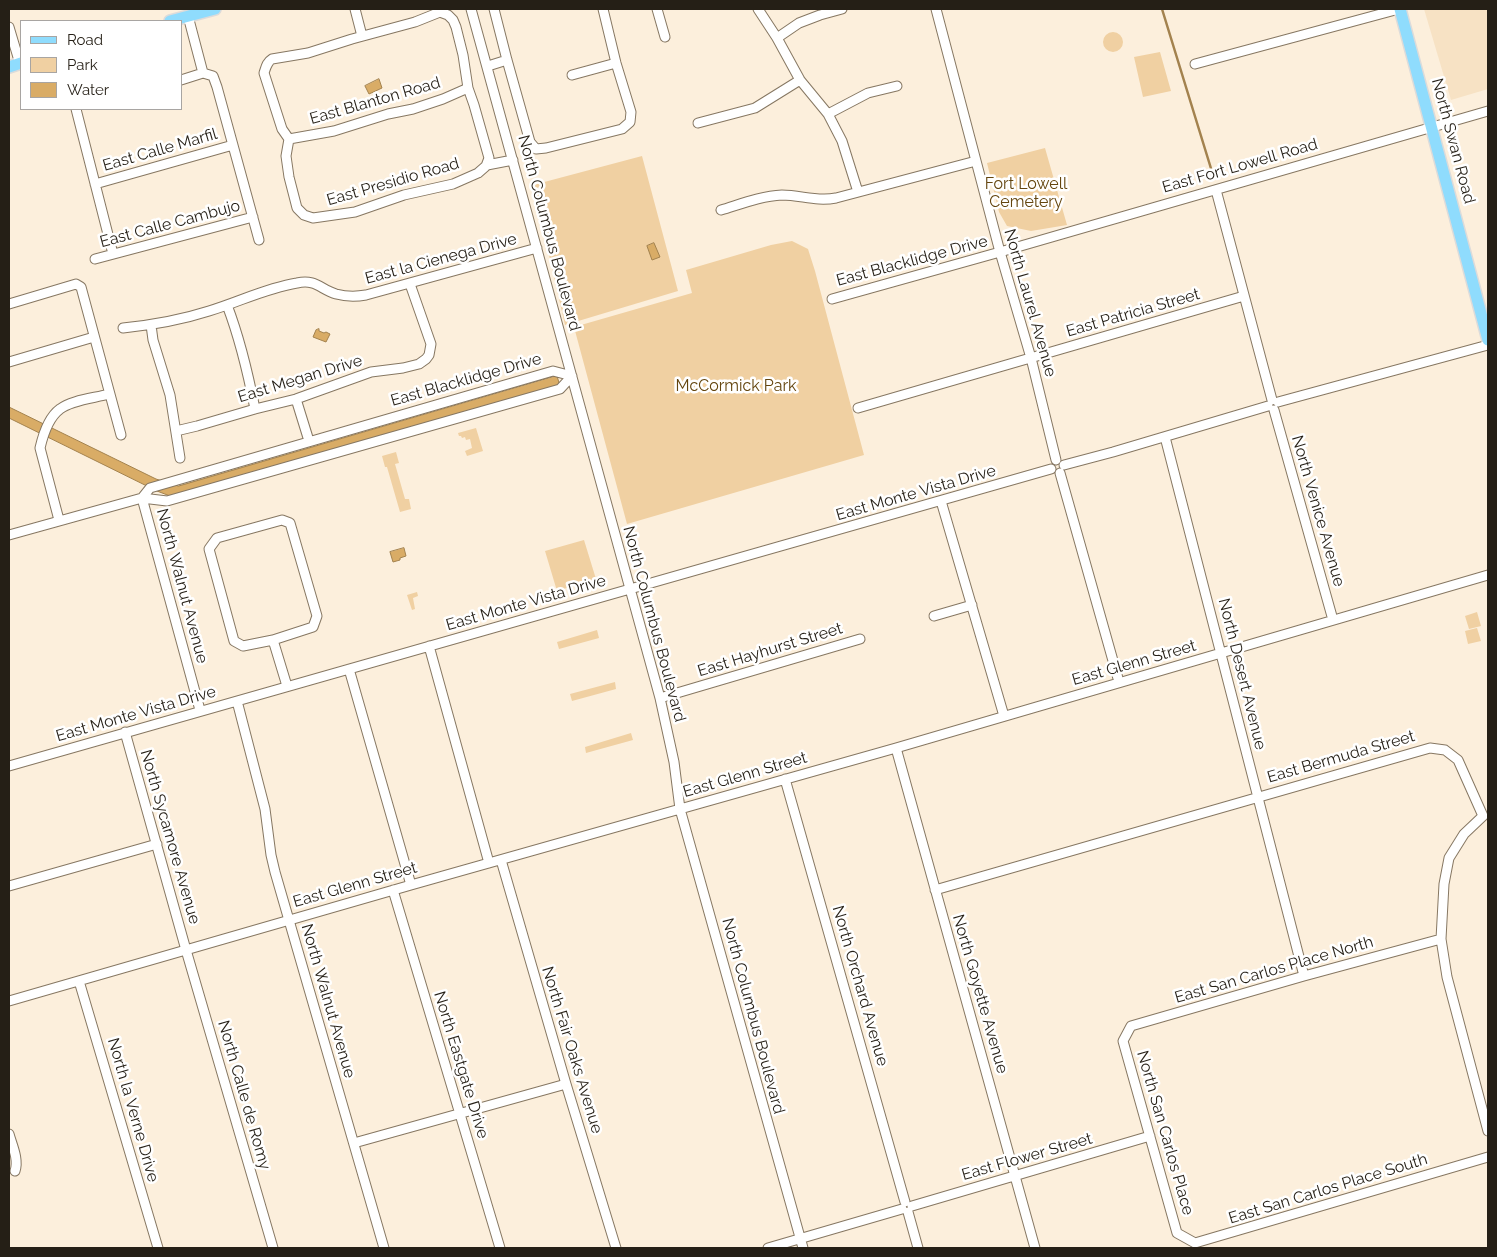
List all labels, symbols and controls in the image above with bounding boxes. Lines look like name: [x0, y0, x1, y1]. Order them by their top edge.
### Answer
legend: [20, 20, 182, 110]
text: Road: [67, 31, 103, 49]
text: Park: [67, 56, 98, 74]
street label: East Blanton Road: [307, 73, 443, 129]
street label: North Swan Road: [1427, 76, 1479, 206]
text: Water: [67, 81, 109, 99]
street label: East Calle Marfil: [101, 124, 219, 176]
street label: North Columbus Boulevard: [514, 133, 584, 333]
street label: East Fort Lowell Road: [1160, 135, 1320, 197]
street label: East Presidio Road: [325, 154, 461, 210]
park label: Fort Lowell Cemetery: [985, 174, 1067, 212]
street label: East Calle Cambujo: [98, 196, 242, 252]
street label: North Laurel Avenue: [1000, 227, 1060, 379]
street label: East la Cienega Drive: [363, 230, 519, 288]
street label: East Blacklidge Drive: [834, 232, 990, 290]
street label: East Patricia Street: [1064, 285, 1202, 341]
street label: East Blacklidge Drive: [388, 349, 544, 411]
street label: East Megan Drive: [235, 351, 365, 407]
park label: McCormick Park: [676, 376, 796, 396]
street label: North Venice Avenue: [1287, 433, 1349, 589]
street label: East Monte Vista Drive: [834, 461, 998, 525]
street label: North Walnut Avenue: [152, 506, 212, 666]
street label: North Columbus Boulevard: [619, 524, 689, 724]
street label: East Monte Vista Drive: [444, 571, 608, 635]
street label: North Desert Avenue: [1214, 596, 1270, 752]
street label: East Hayhurst Street: [695, 619, 845, 681]
street label: East Glenn Street: [1070, 636, 1198, 690]
street label: East Monte Vista Drive: [54, 682, 218, 746]
street label: East Bermuda Street: [1265, 727, 1417, 787]
street label: North Sycamore Avenue: [136, 748, 204, 926]
street label: East Glenn Street: [681, 748, 809, 802]
street label: East Glenn Street: [291, 858, 419, 912]
street label: North Orchard Avenue: [828, 904, 892, 1068]
street label: North Goyette Avenue: [948, 912, 1012, 1076]
street label: North Columbus Boulevard: [718, 916, 788, 1116]
street label: North Walnut Avenue: [297, 922, 359, 1080]
street label: East San Carlos Place North: [1173, 932, 1375, 1008]
street label: North Fair Oaks Avenue: [537, 964, 607, 1136]
street label: North Eastgate Drive: [429, 989, 493, 1141]
street label: North Calle de Romy: [214, 1018, 274, 1172]
street label: North la Verne Drive: [103, 1036, 163, 1184]
street label: North San Carlos Place: [1132, 1049, 1198, 1217]
street label: East Flower Street: [960, 1129, 1094, 1185]
street label: East San Carlos Place South: [1226, 1150, 1430, 1228]

